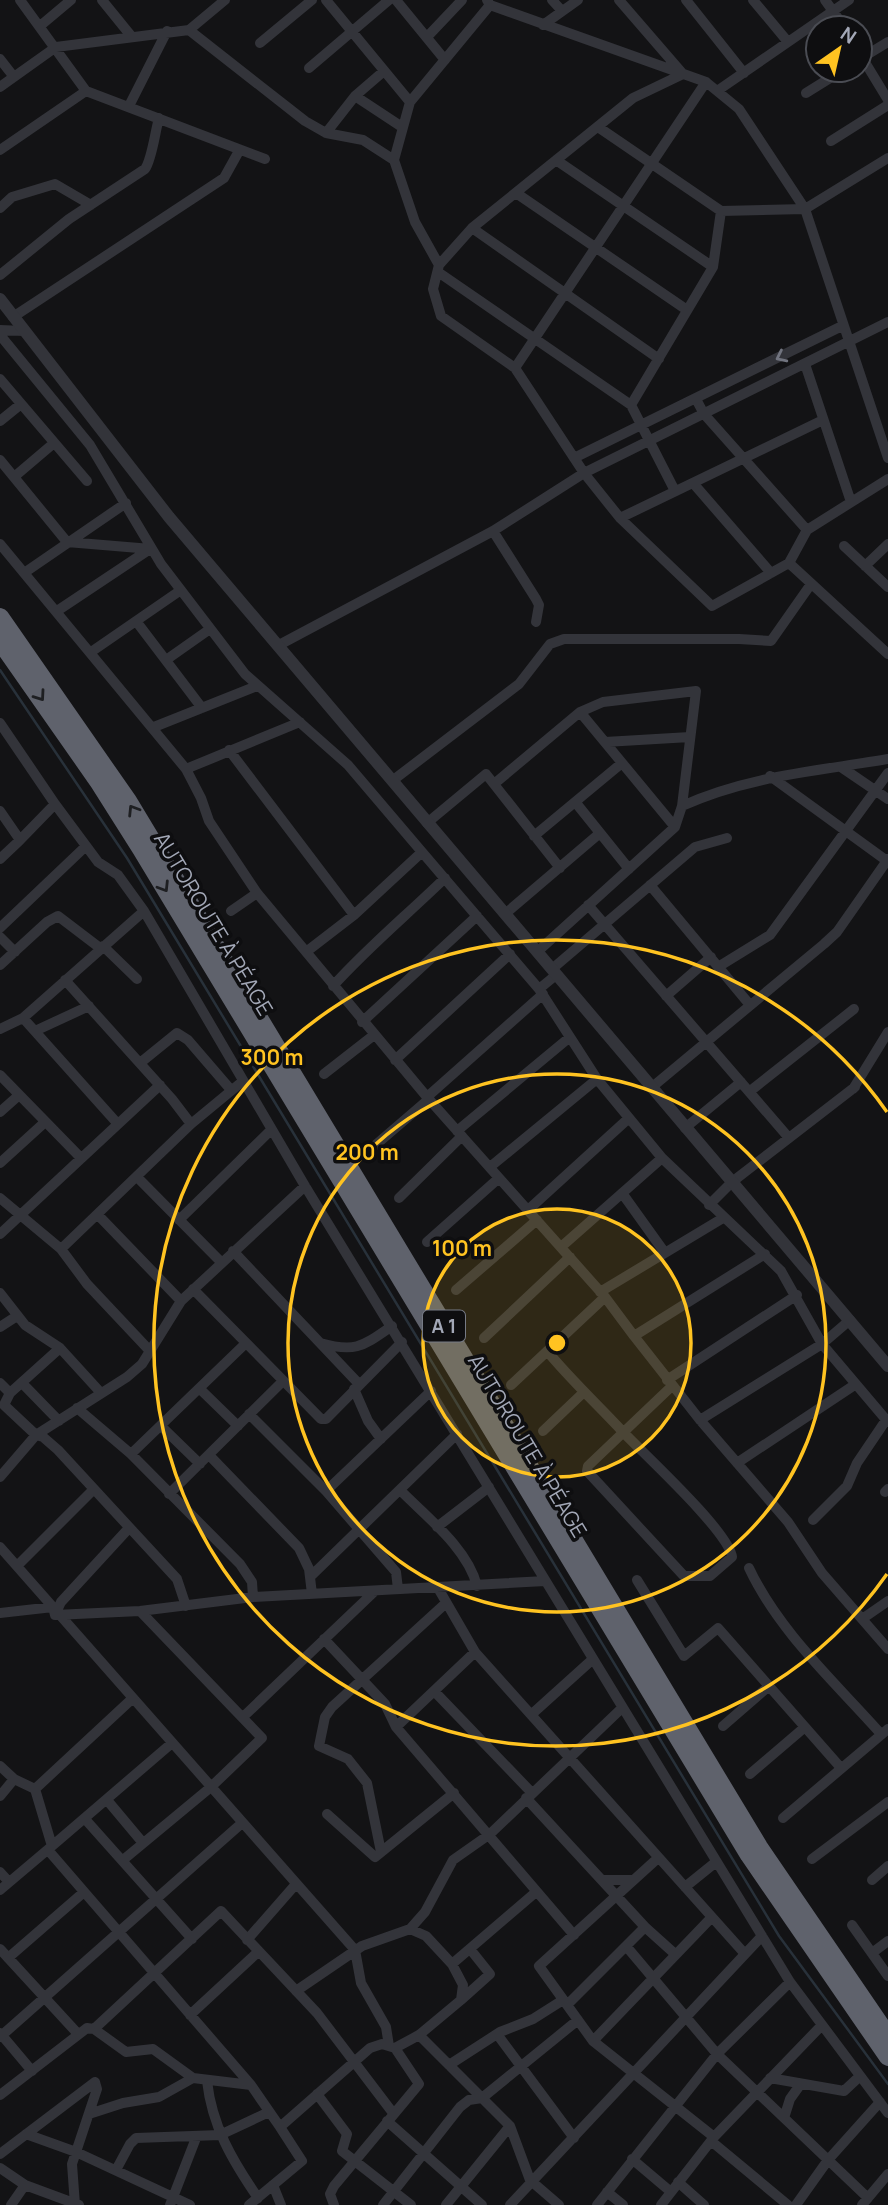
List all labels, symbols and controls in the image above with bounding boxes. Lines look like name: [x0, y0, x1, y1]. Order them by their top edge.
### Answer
north arrow: [804, 14, 874, 84]
text: N: [836, 20, 861, 50]
one-way arrow: [776, 348, 788, 362]
one-way arrow: [32, 688, 44, 701]
one-way arrow: [128, 804, 141, 817]
street label: AUTOROUTE À PÉAGE: [148, 827, 280, 1020]
one-way arrow: [155, 879, 168, 892]
text: 300 m: [241, 1043, 303, 1071]
text: 200 m: [335, 1138, 399, 1166]
text: 100 m: [432, 1234, 492, 1262]
road number: A 1: [423, 1310, 465, 1342]
centre of rings: [545, 1331, 569, 1355]
street label: AUTOROUTE À PÉAGE: [462, 1349, 594, 1542]

